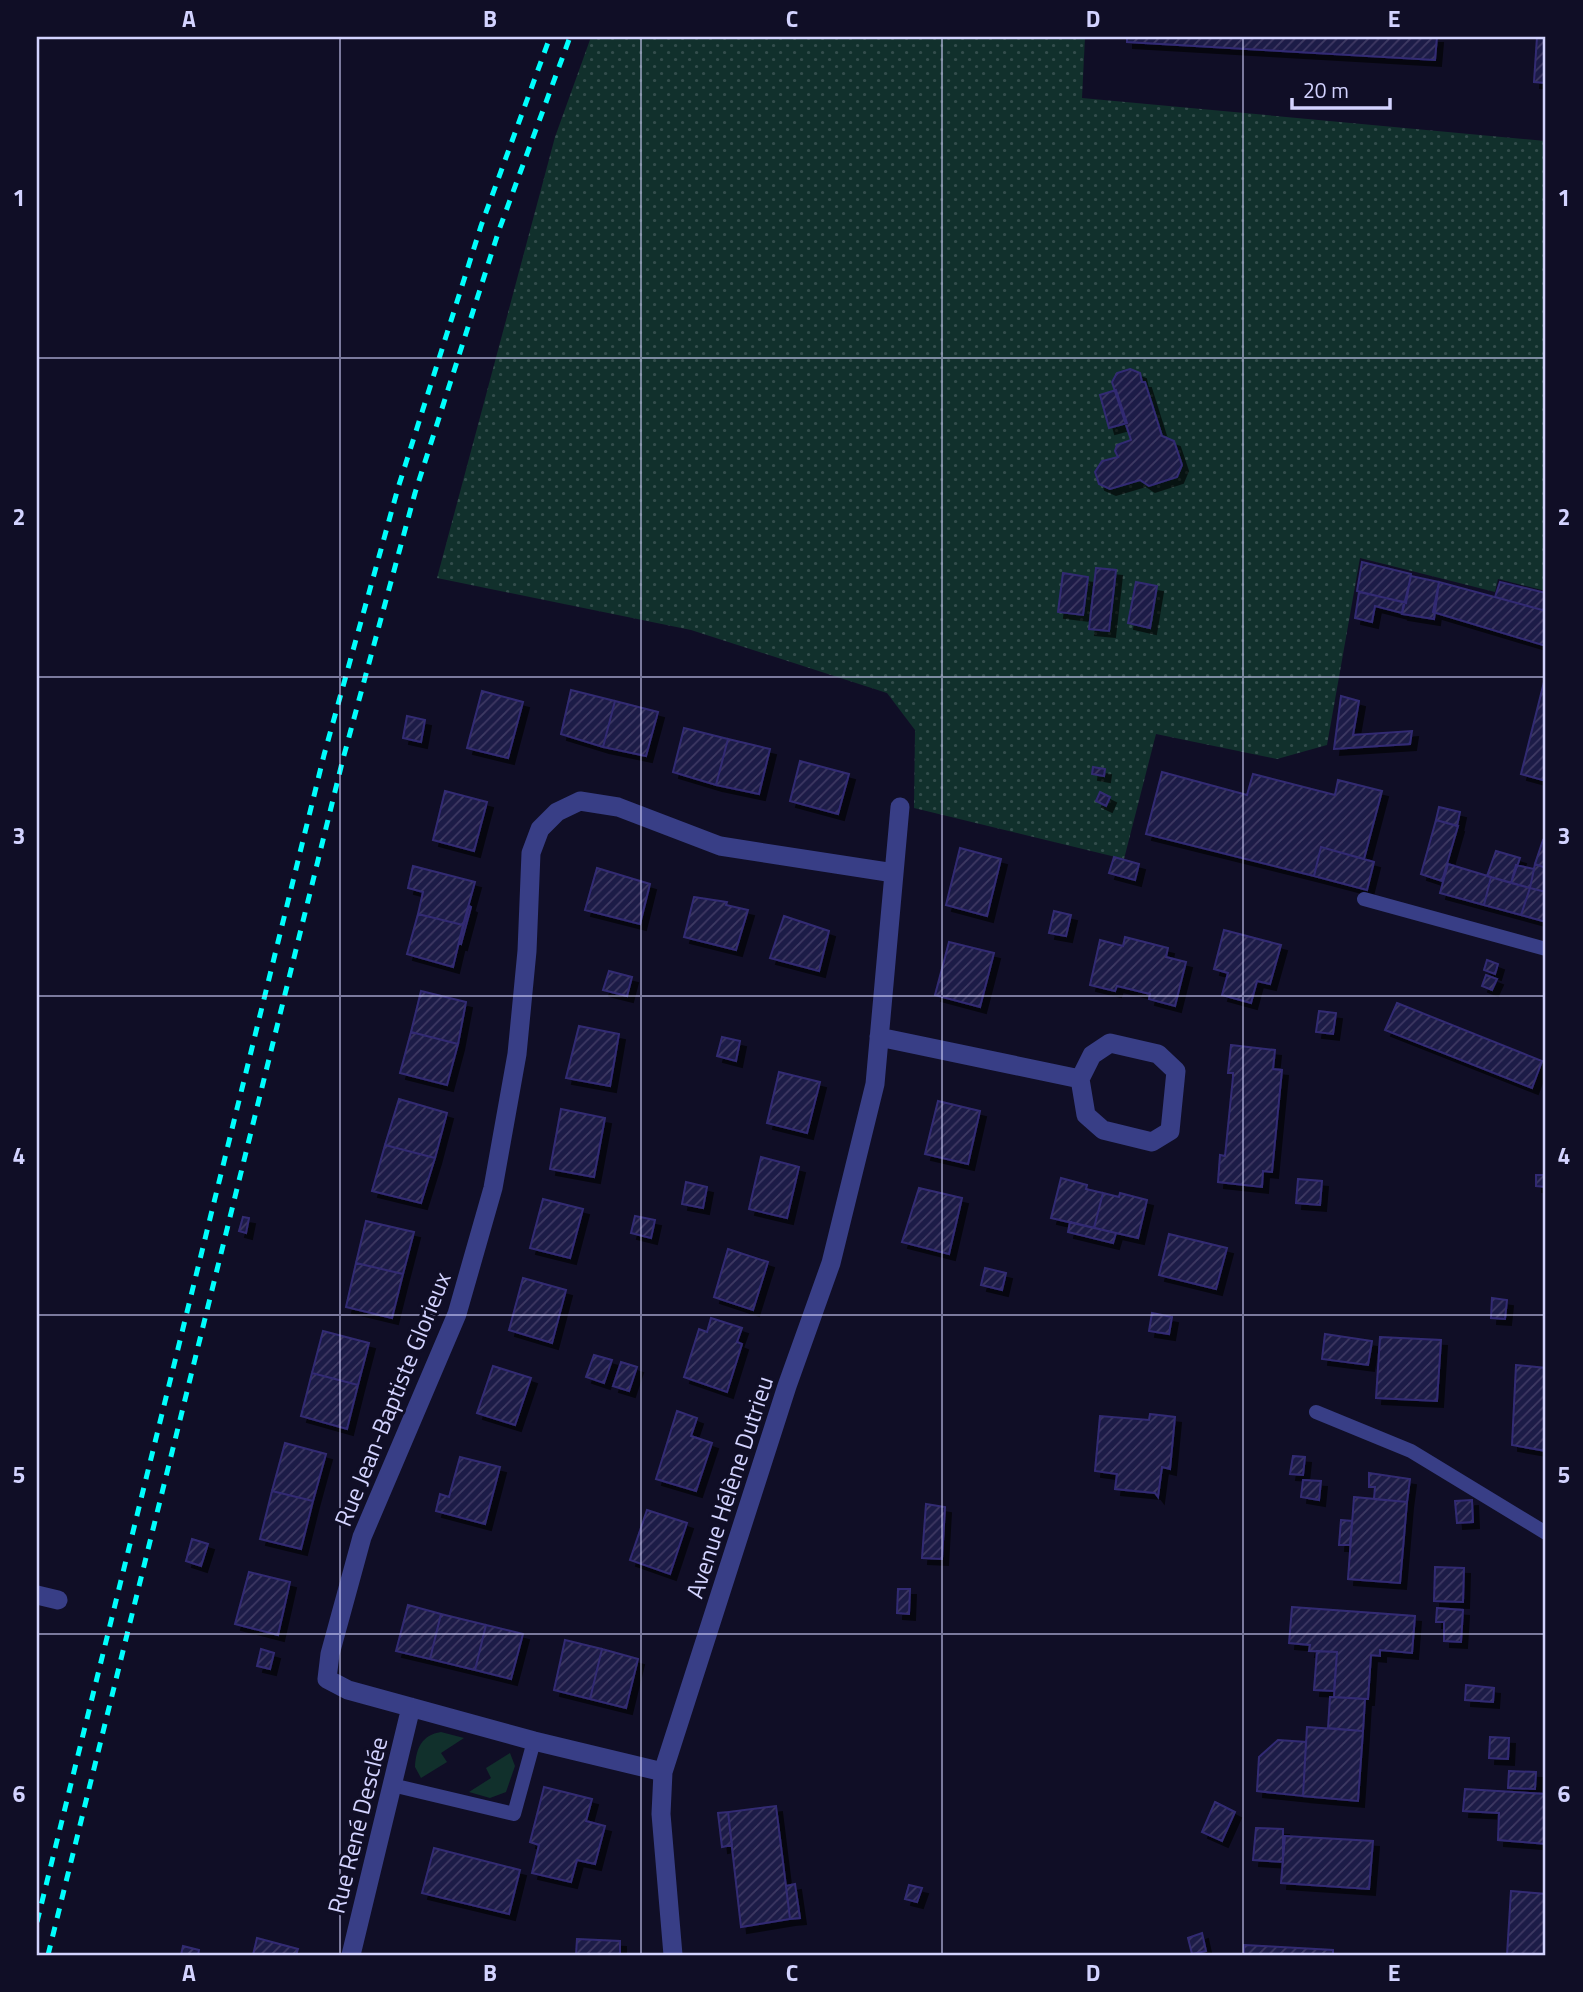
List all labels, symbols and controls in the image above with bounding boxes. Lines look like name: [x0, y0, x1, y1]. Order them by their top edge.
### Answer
text: A: [182, 1, 196, 36]
text: B: [483, 1, 497, 36]
text: C: [786, 1, 798, 36]
text: D: [1086, 1, 1100, 36]
text: E: [1388, 1, 1400, 36]
scale bar: [1292, 66, 1390, 110]
text: 20 m: [1303, 74, 1349, 106]
text: 1: [13, 180, 25, 215]
text: 1: [1558, 180, 1570, 215]
text: 2: [13, 499, 25, 534]
text: 2: [1558, 499, 1570, 534]
text: 3: [13, 818, 25, 853]
text: 3: [1558, 818, 1570, 853]
text: 4: [13, 1138, 25, 1173]
text: 4: [1558, 1138, 1570, 1173]
street label: Rue Jean-Baptiste Glorieux: [324, 1266, 460, 1532]
street label: Avenue Hélène Dutrieu: [676, 1371, 782, 1603]
text: 5: [13, 1457, 25, 1492]
text: 5: [1558, 1457, 1570, 1492]
street label: Rue René Desclée: [318, 1733, 396, 1917]
text: 6: [13, 1776, 26, 1811]
text: 6: [1558, 1776, 1571, 1811]
text: A: [182, 1955, 196, 1990]
text: B: [483, 1955, 497, 1990]
text: C: [786, 1955, 798, 1990]
text: D: [1086, 1955, 1100, 1990]
text: E: [1388, 1955, 1400, 1990]

